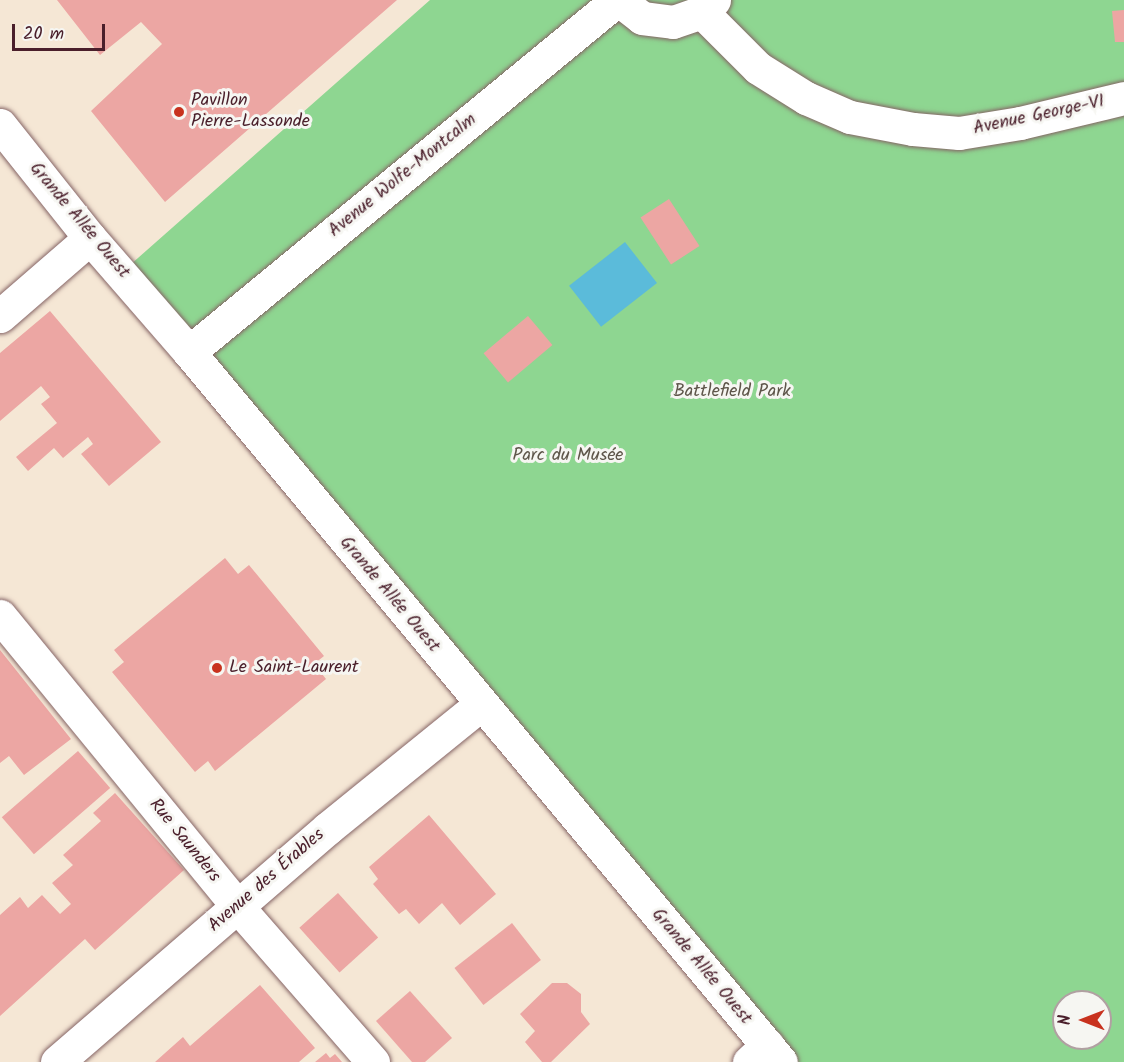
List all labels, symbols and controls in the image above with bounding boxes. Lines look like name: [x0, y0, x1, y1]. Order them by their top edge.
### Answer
scale bar: [15, 12, 108, 50]
text: 20 m: [23, 20, 64, 49]
place label: Pavillon Pierre-Lassonde: [191, 91, 310, 134]
street label: Avenue George-VI: [971, 92, 1107, 140]
marker: Pavillon Pierre-Lassonde: [172, 105, 186, 119]
street label: Avenue Wolfe-Montcalm: [325, 110, 481, 242]
street label: Grande Allée Ouest: [24, 159, 134, 283]
park label: Battlefield Park: [673, 381, 791, 403]
park label: Parc du Musée: [513, 445, 623, 467]
street label: Grande Allée Ouest: [334, 533, 444, 657]
place label: Le Saint-Laurent: [229, 657, 359, 679]
marker: Le Saint-Laurent: [210, 661, 224, 675]
street label: Rue Saunders: [144, 795, 224, 887]
street label: Avenue des Érables: [205, 825, 329, 937]
street label: Grande Allée Ouest: [646, 905, 756, 1029]
north arrow: [1052, 990, 1112, 1050]
text: N: [1053, 1015, 1078, 1025]

